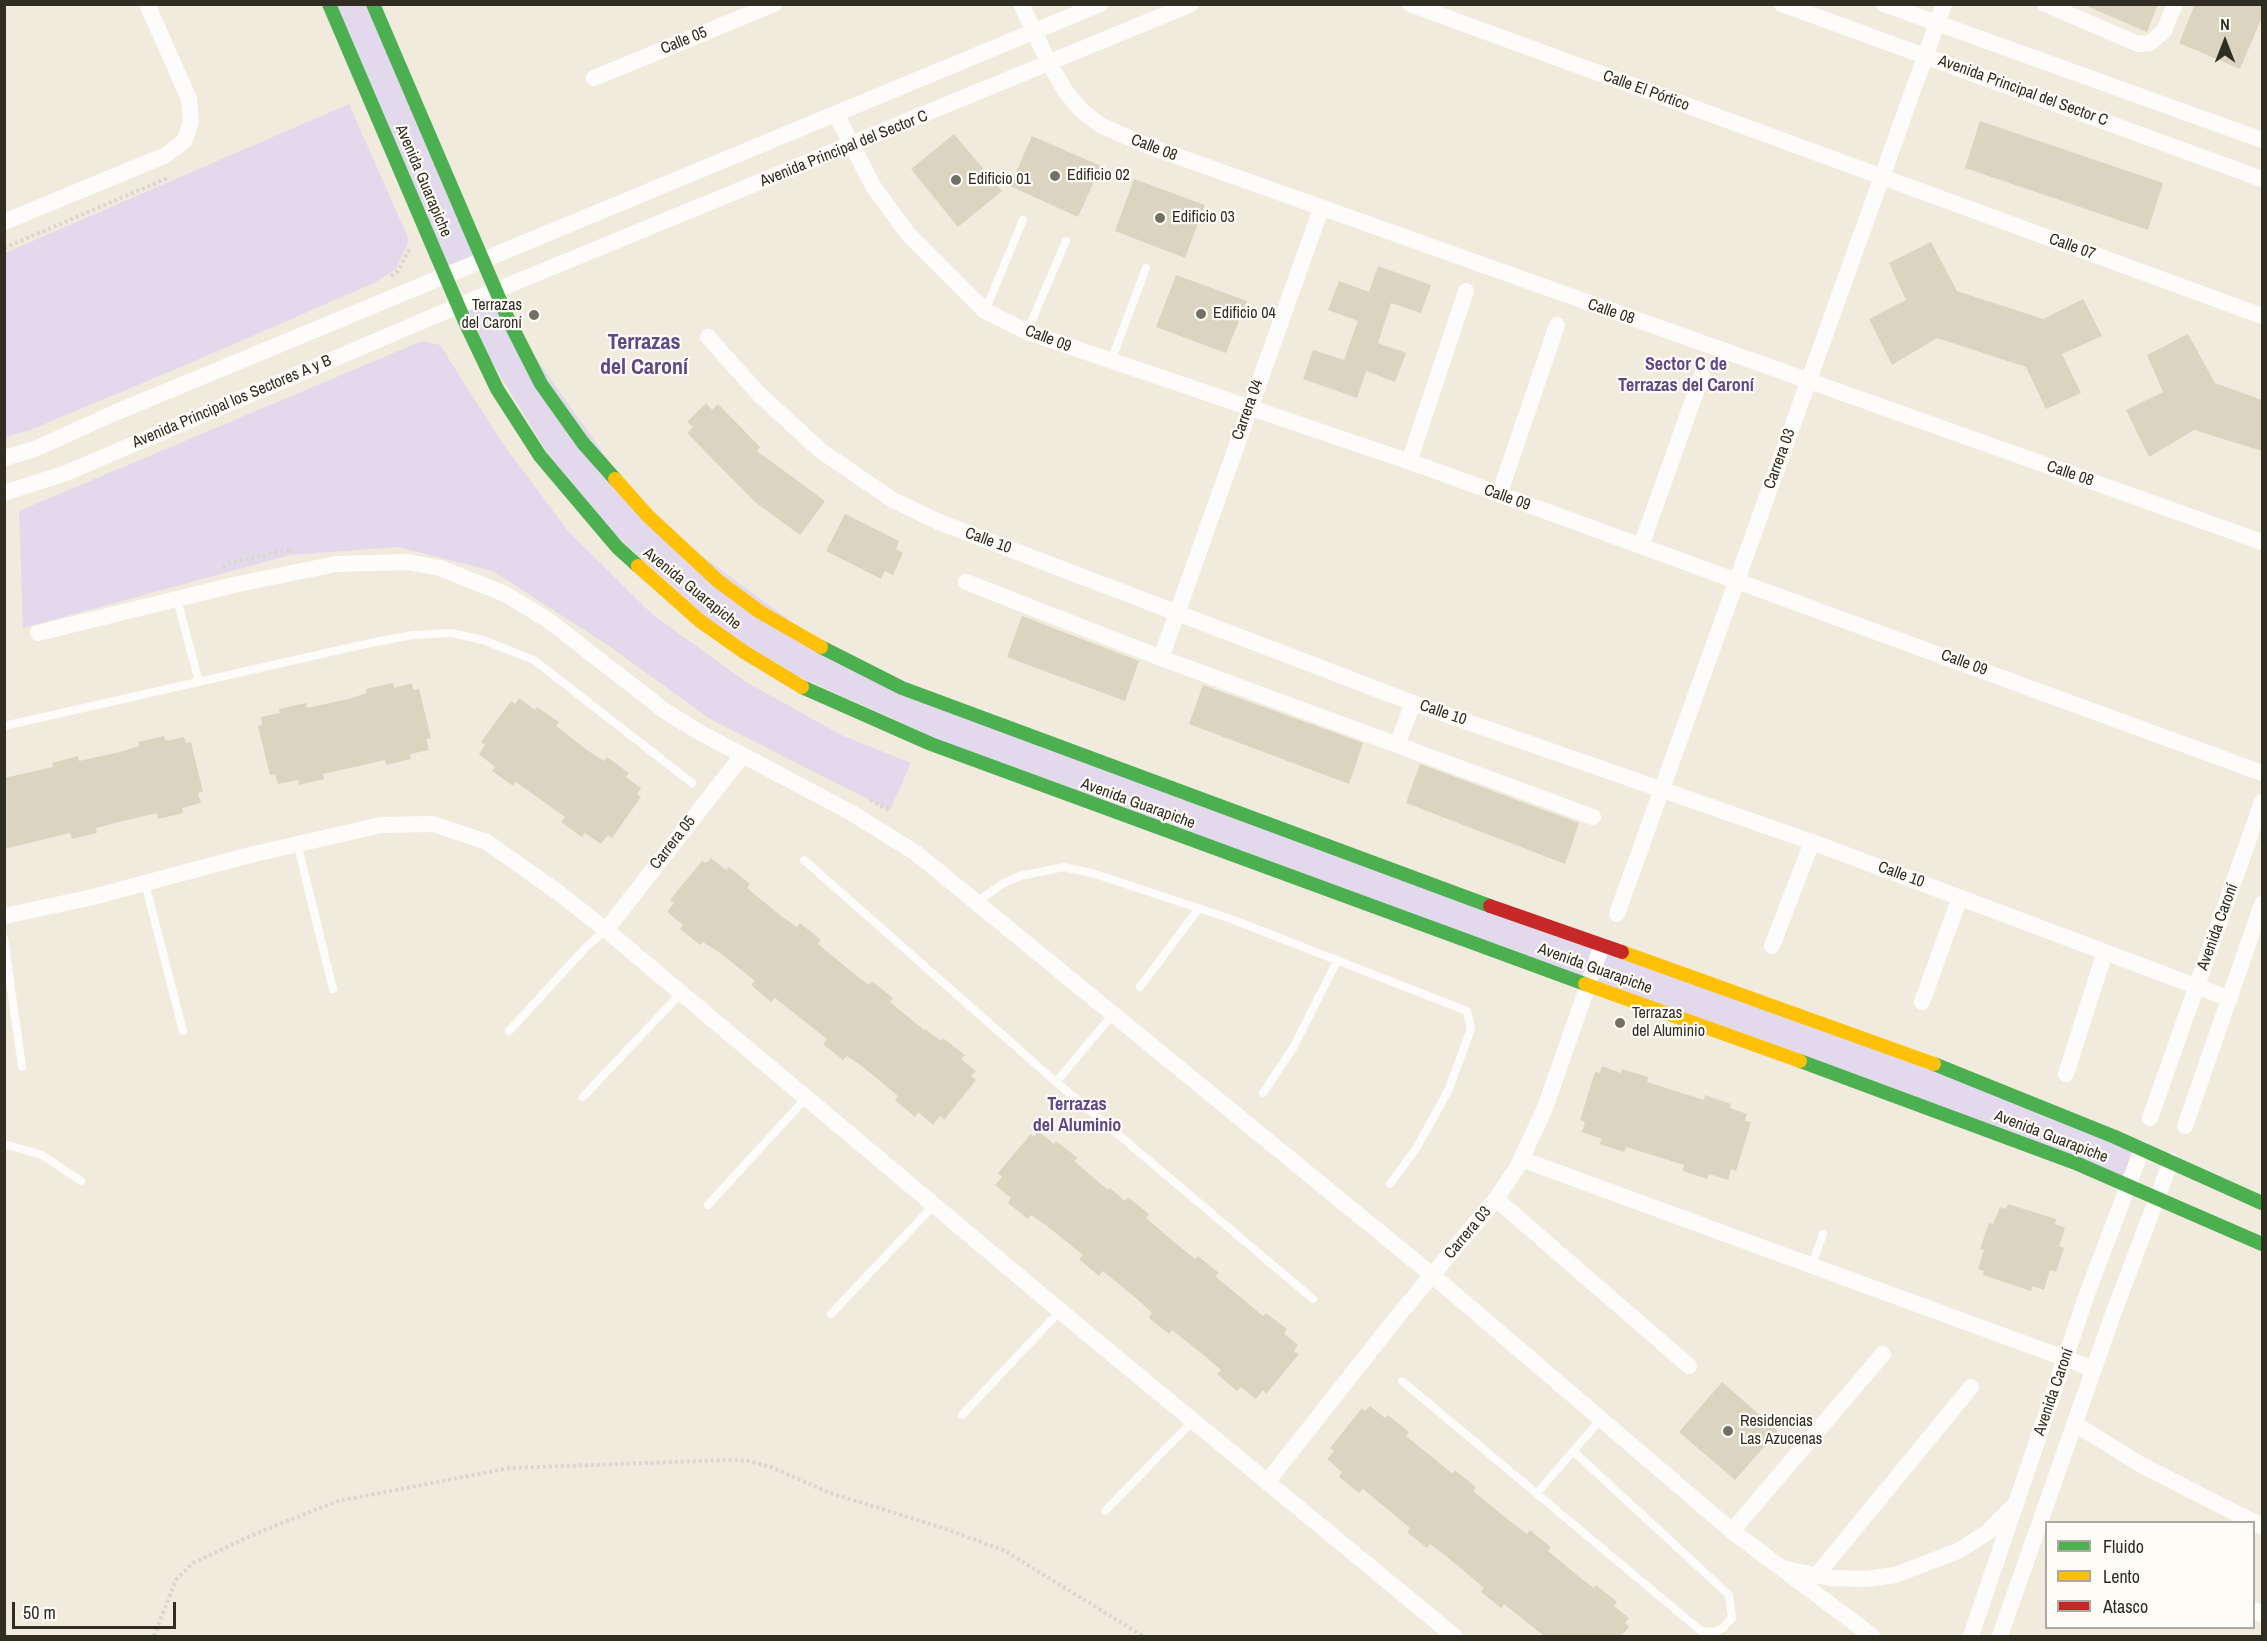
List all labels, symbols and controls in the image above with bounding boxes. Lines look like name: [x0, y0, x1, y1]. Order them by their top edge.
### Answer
north arrow: [2195, 12, 2255, 72]
text: N: [2220, 13, 2230, 35]
street label: Calle 05: [658, 23, 710, 59]
street label: Avenida Principal del Sector C: [1936, 51, 2110, 131]
street label: Calle El Pórtico: [1600, 67, 1692, 115]
street label: Avenida Principal del Sector C: [757, 107, 931, 191]
street label: Avenida Guarapiche: [391, 122, 455, 240]
street label: Calle 08: [1128, 130, 1180, 166]
place label: Edificio 02: [1067, 166, 1130, 186]
marker: Edificio 02: [1048, 169, 1062, 183]
place label: Edificio 01: [968, 170, 1031, 190]
marker: Edificio 01: [949, 173, 963, 187]
place label: Edificio 03: [1172, 208, 1235, 228]
marker: Edificio 03: [1153, 211, 1167, 225]
street label: Calle 07: [2046, 230, 2098, 264]
street label: Calle 08: [1585, 295, 1637, 329]
place label: Terrazas del Caroní: [461, 296, 522, 334]
place label: Edificio 04: [1213, 304, 1276, 324]
marker: Edificio 04: [1194, 307, 1208, 321]
marker: Terrazas del Caroní: [527, 308, 541, 322]
street label: Calle 09: [1022, 321, 1074, 357]
district label: Terrazas del Caroní: [600, 330, 688, 382]
street label: Avenida Principal los Sectores A y B: [130, 351, 334, 453]
district label: Sector C de Terrazas del Caroní: [1618, 354, 1754, 397]
street label: Carrera 04: [1228, 377, 1268, 443]
street label: Carrera 03: [1760, 426, 1800, 492]
street label: Calle 08: [2044, 457, 2096, 491]
street label: Calle 09: [1481, 481, 1533, 515]
street label: Calle 10: [962, 524, 1014, 558]
street label: Avenida Guarapiche: [639, 544, 745, 634]
street label: Calle 09: [1938, 646, 1990, 680]
street label: Calle 10: [1417, 696, 1469, 730]
street label: Avenida Guarapiche: [1078, 774, 1198, 834]
street label: Carrera 05: [646, 812, 700, 874]
street label: Calle 10: [1875, 858, 1927, 892]
street label: Avenida Caroní: [2193, 881, 2243, 973]
street label: Avenida Guarapiche: [1535, 939, 1655, 999]
place label: Terrazas del Aluminio: [1632, 1004, 1705, 1042]
marker: Terrazas del Aluminio: [1613, 1016, 1627, 1030]
district label: Terrazas del Aluminio: [1033, 1094, 1121, 1136]
street label: Avenida Guarapiche: [1991, 1107, 2111, 1167]
street label: Carrera 03: [1440, 1203, 1496, 1263]
street label: Avenida Caroní: [2030, 1346, 2078, 1438]
place label: Residencias Las Azucenas: [1740, 1412, 1822, 1450]
marker: Residencias Las Azucenas: [1721, 1424, 1735, 1438]
legend: [2045, 1521, 2255, 1629]
text: Fluido: [2103, 1534, 2144, 1559]
text: Lento: [2103, 1564, 2140, 1589]
scale bar: [15, 1590, 178, 1628]
text: Atasco: [2103, 1594, 2148, 1619]
text: 50 m: [23, 1600, 56, 1625]

